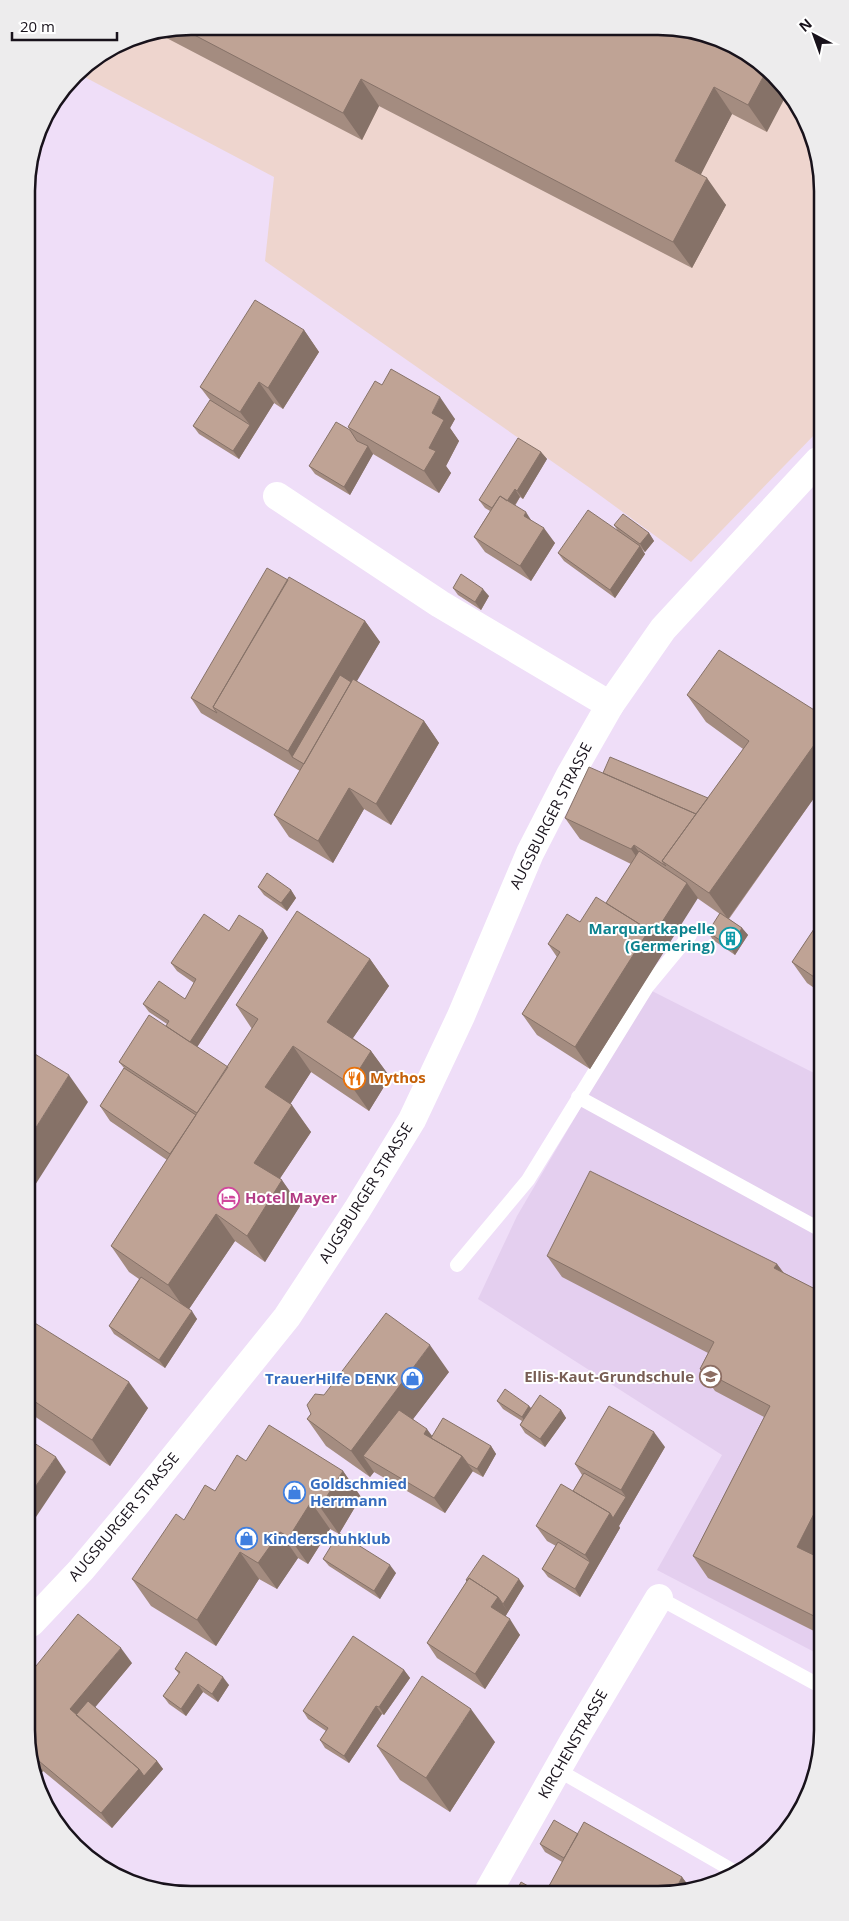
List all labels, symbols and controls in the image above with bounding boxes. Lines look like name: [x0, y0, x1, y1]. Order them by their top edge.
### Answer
scale bar: [12, 10, 118, 42]
north arrow: [789, 10, 839, 60]
text: N: [795, 14, 816, 36]
text: 20 m: [20, 16, 55, 36]
street label: AUGSBURGER STRASSE: [504, 739, 596, 892]
place label: Marquartkapelle (Germering): [589, 918, 715, 955]
building icon: Marquartkapelle (Germering): [719, 926, 743, 950]
restaurant icon: Mythos: [342, 1066, 366, 1090]
place label: Mythos: [370, 1067, 426, 1087]
street label: AUGSBURGER STRASSE: [314, 1119, 417, 1266]
hotel icon: Hotel Mayer: [217, 1186, 241, 1210]
place label: Hotel Mayer: [245, 1187, 337, 1207]
school or university icon: Ellis-Kaut-Grundschule: [698, 1365, 722, 1389]
place label: Ellis-Kaut-Grundschule: [524, 1366, 694, 1386]
shop icon: TrauerHilfe DENK: [400, 1367, 424, 1391]
place label: TrauerHilfe DENK: [265, 1368, 396, 1388]
street label: AUGSBURGER STRASSE: [64, 1448, 183, 1585]
place label: Goldschmied Herrmann: [310, 1473, 407, 1510]
shop icon: Goldschmied Herrmann: [282, 1481, 306, 1505]
shop icon: Kinderschuhklub: [235, 1527, 259, 1551]
place label: Kinderschuhklub: [263, 1528, 391, 1548]
street label: KIRCHENSTRASSE: [533, 1685, 611, 1802]

